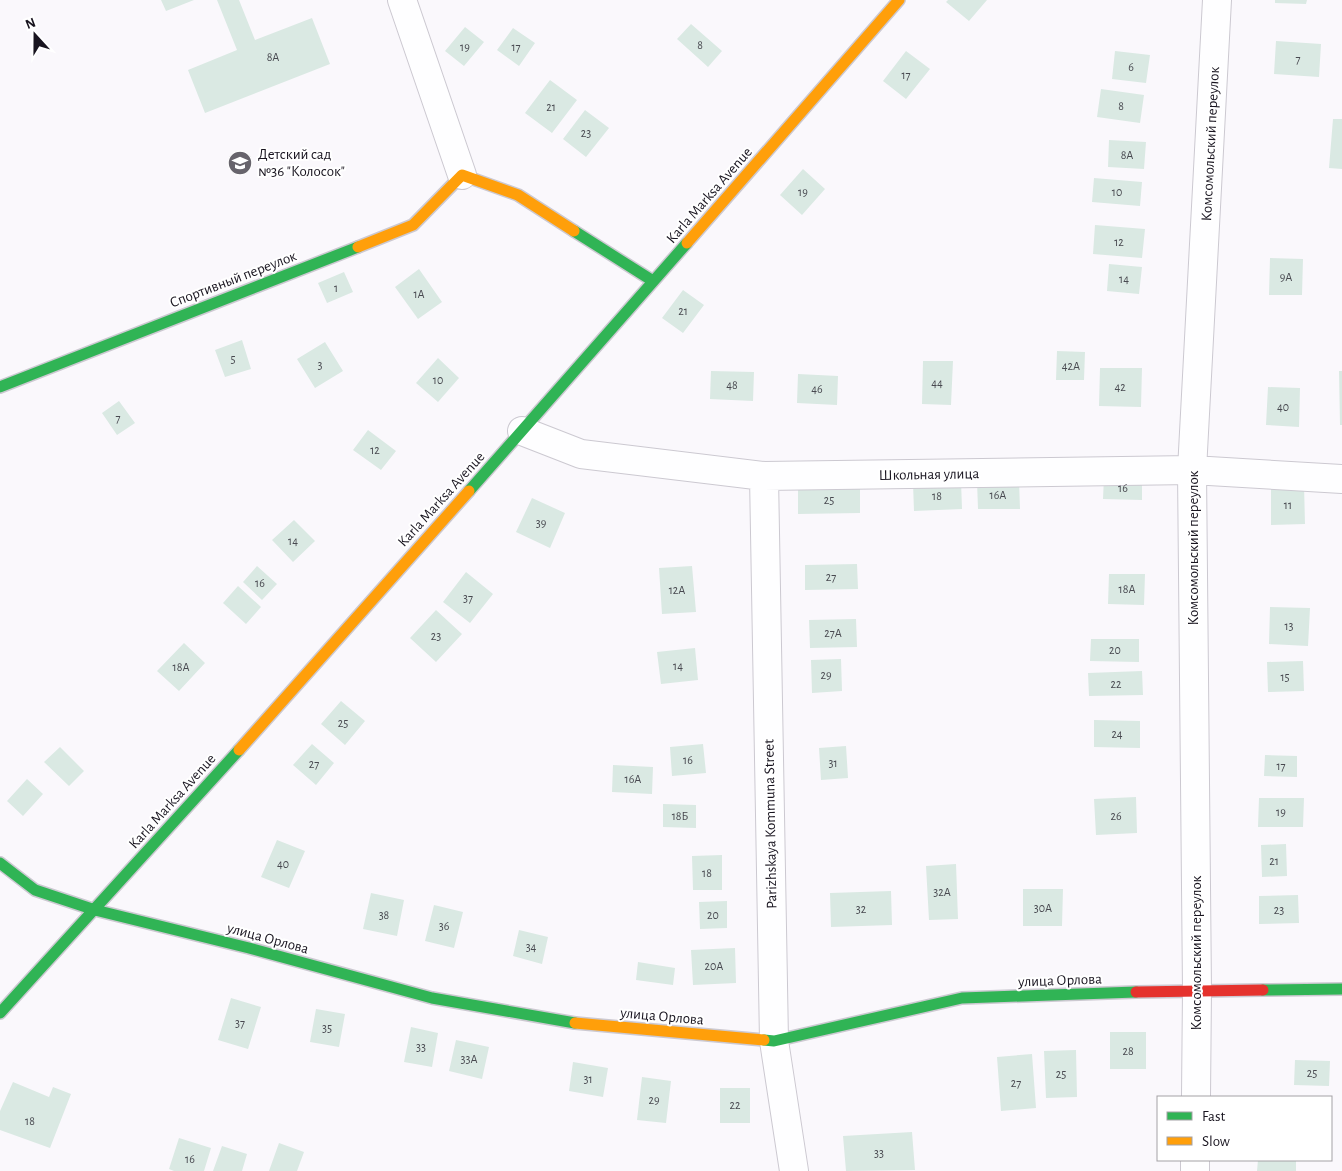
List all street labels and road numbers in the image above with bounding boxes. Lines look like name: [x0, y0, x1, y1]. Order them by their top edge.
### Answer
street label: Комсомольский переулок: [1199, 66, 1222, 222]
street label: Karla Marksa Avenue: [664, 144, 755, 246]
street label: Спортивный переулок: [168, 248, 299, 311]
street label: Karla Marksa Avenue: [395, 449, 488, 550]
street label: Школьная улица: [879, 466, 980, 483]
street label: Комсомольский переулок: [1186, 470, 1201, 625]
street label: Parizhskaya Kommuna Street: [762, 739, 779, 909]
street label: Karla Marksa Avenue: [126, 751, 219, 852]
street label: Комсомольский переулок: [1189, 875, 1204, 1030]
street label: улица Орлова: [225, 920, 310, 957]
street label: улица Орлова: [1017, 972, 1102, 989]
street label: улица Орлова: [619, 1005, 704, 1028]

